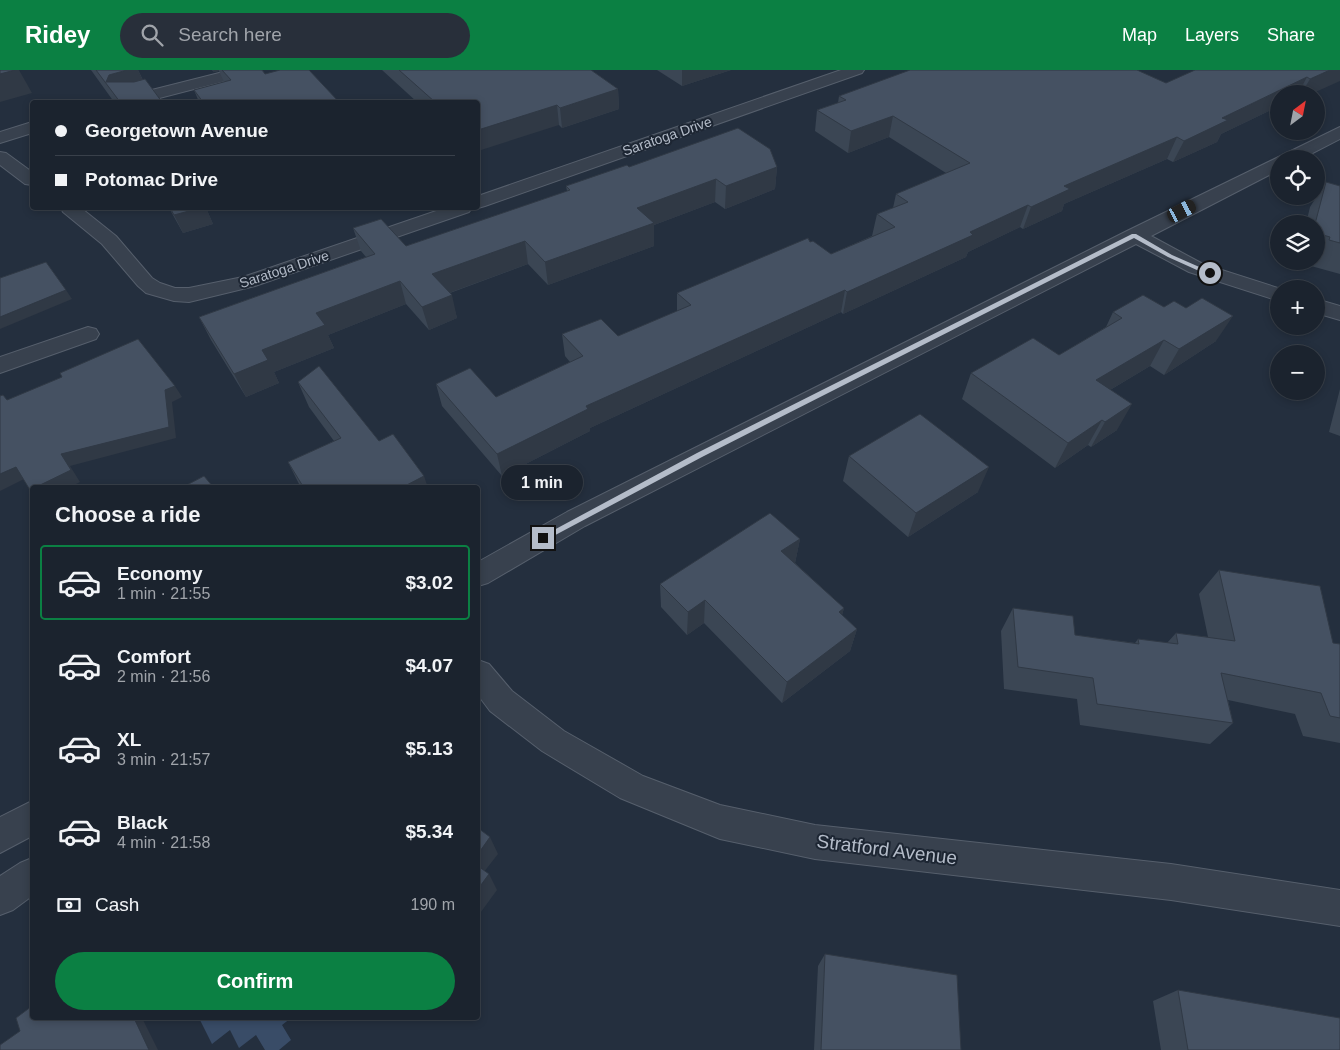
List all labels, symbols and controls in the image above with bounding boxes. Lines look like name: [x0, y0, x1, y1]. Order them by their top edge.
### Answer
search box: [120, 13, 470, 58]
text: Ridey: [25, 21, 90, 48]
icon: search: [138, 21, 166, 49]
text: Search here: [178, 24, 282, 45]
text: Map: [1122, 25, 1157, 45]
text: Layers: [1185, 25, 1239, 45]
text: Share: [1267, 25, 1315, 45]
north arrow: [1270, 85, 1325, 140]
map controls: [1270, 85, 1325, 400]
street label: Saratoga Drive: [620, 113, 714, 159]
text: Georgetown Avenue: [85, 120, 268, 141]
button: locate: [1270, 150, 1325, 205]
text: Potomac Drive: [85, 169, 218, 190]
car: [1165, 198, 1198, 224]
button: layers: [1270, 215, 1325, 270]
street label: Saratoga Drive: [237, 247, 331, 291]
route start: [1199, 262, 1221, 284]
button: +: [1270, 280, 1325, 335]
button: −: [1270, 345, 1325, 400]
callout: 1 min: [502, 466, 584, 500]
text: 1 min: [521, 474, 563, 491]
text: Choose a ride: [55, 502, 200, 527]
route end: [532, 527, 554, 549]
icon: car: [57, 560, 102, 605]
text: Economy: [117, 563, 203, 584]
text: $3.02: [405, 572, 453, 593]
text: 1 min · 21:55: [117, 585, 210, 602]
icon: car: [57, 643, 102, 688]
text: Comfort: [117, 646, 191, 667]
text: $4.07: [405, 655, 453, 676]
text: 2 min · 21:56: [117, 668, 210, 685]
icon: car: [57, 726, 102, 771]
text: XL: [117, 729, 141, 750]
text: $5.13: [405, 738, 453, 759]
text: 3 min · 21:57: [117, 751, 210, 768]
icon: car: [57, 809, 102, 854]
text: Black: [117, 812, 168, 833]
text: $5.34: [405, 821, 453, 842]
street label: Stratford Avenue: [816, 830, 958, 869]
text: 4 min · 21:58: [117, 834, 210, 851]
icon: cash: [55, 891, 83, 919]
text: Cash: [95, 894, 139, 915]
text: 190 m: [411, 896, 455, 913]
button: Confirm: [55, 952, 455, 1010]

